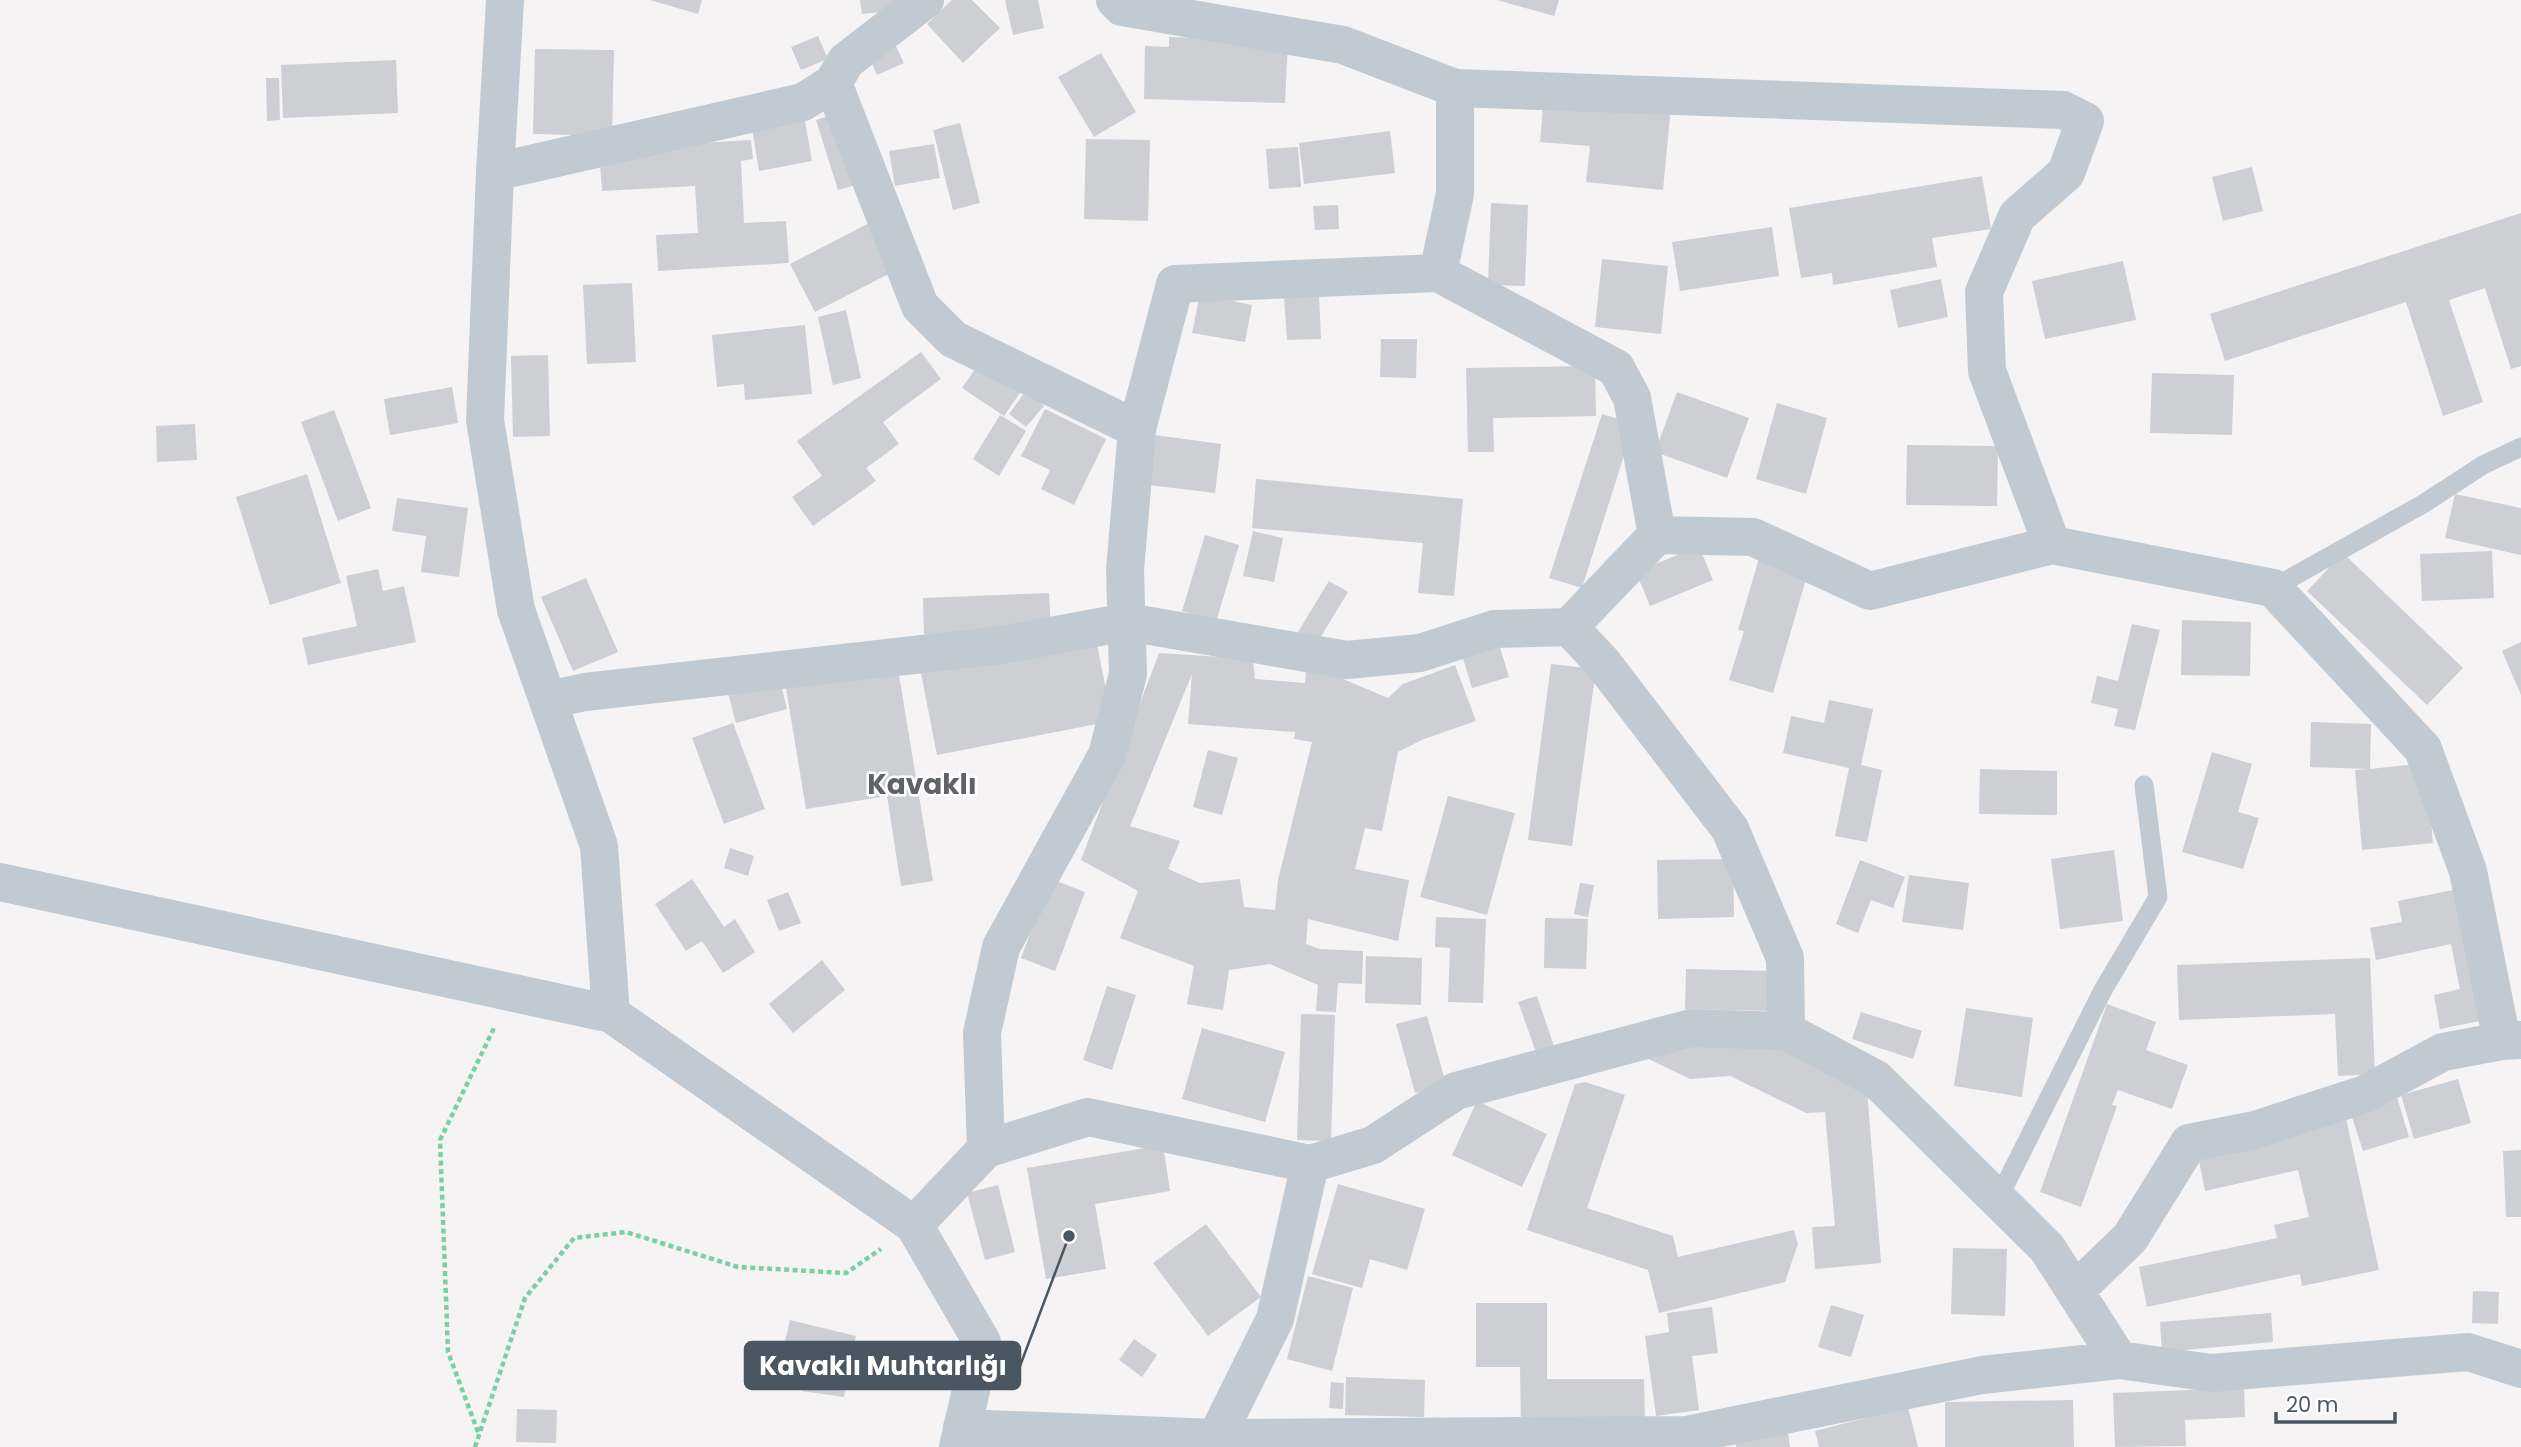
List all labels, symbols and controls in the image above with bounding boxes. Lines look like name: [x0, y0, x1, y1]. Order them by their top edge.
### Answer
district label: Kavaklı: [867, 765, 977, 804]
callout: Kavaklı Muhtarlığı: [745, 1342, 1020, 1389]
text: Kavaklı Muhtarlığı: [759, 1348, 1007, 1384]
scale bar: [2276, 1380, 2395, 1424]
text: 20 m: [2286, 1390, 2339, 1419]

